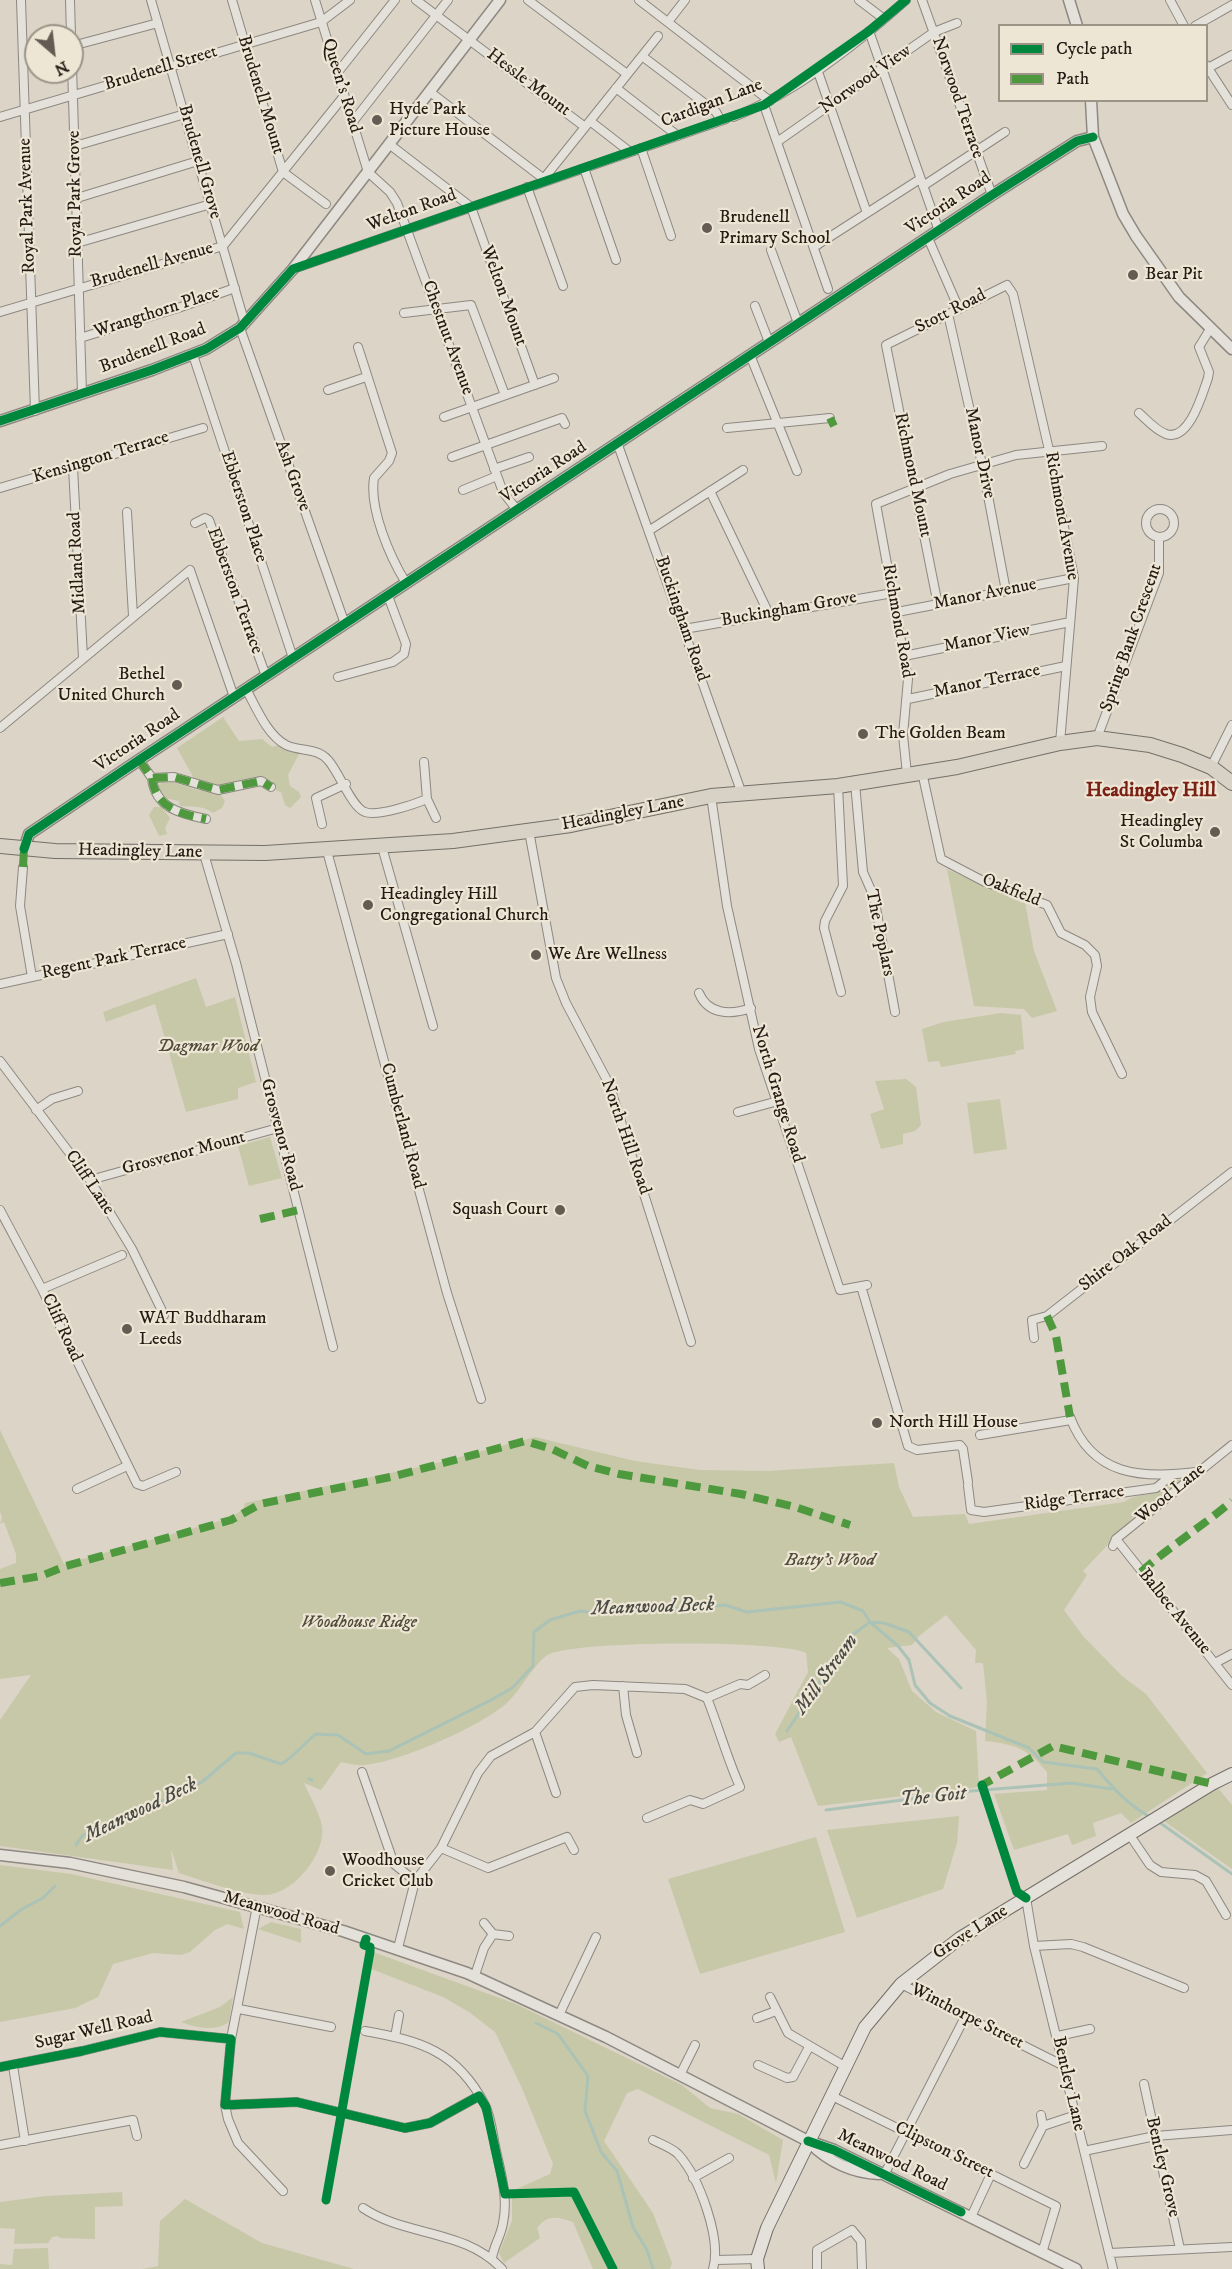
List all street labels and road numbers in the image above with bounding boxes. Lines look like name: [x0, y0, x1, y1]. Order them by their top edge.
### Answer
street label: Brudenell Mount: [232, 33, 288, 157]
street label: Norwood Terrace: [926, 34, 988, 162]
street label: Queen's Road: [316, 36, 366, 136]
street label: Norwood View: [816, 41, 916, 119]
street label: Brudenell Street: [102, 42, 220, 96]
street label: Hessle Mount: [482, 44, 574, 122]
street label: Cardigan Lane: [658, 75, 766, 133]
street label: Brudenell Grove: [172, 102, 226, 222]
street label: Royal Park Grove: [64, 130, 88, 258]
street label: Royal Park Avenue: [15, 138, 41, 274]
street label: Victoria Road: [902, 168, 996, 240]
street label: Welton Road: [364, 185, 460, 237]
street label: Brudenell Avenue: [88, 238, 216, 294]
street label: Welton Mount: [475, 243, 531, 349]
street label: Chestnut Avenue: [416, 278, 478, 398]
street label: Wrangthorn Place: [92, 283, 222, 343]
street label: Stott Road: [912, 285, 990, 339]
street label: Brudenell Road: [97, 319, 209, 379]
street label: Manor Drive: [959, 405, 999, 501]
street label: Richmond Mount: [888, 411, 936, 539]
street label: Kensington Terrace: [30, 427, 172, 489]
street label: Ash Grove: [269, 437, 315, 515]
street label: Victoria Road: [497, 437, 591, 509]
street label: Ebberston Place: [215, 448, 271, 566]
street label: Richmond Avenue: [1039, 450, 1083, 582]
street label: Midland Road: [65, 511, 91, 615]
street label: Ebberston Terrace: [201, 525, 267, 657]
street label: Buckingham Road: [649, 553, 713, 685]
street label: Spring Bank Crescent: [1097, 561, 1167, 715]
street label: Richmond Road: [876, 562, 918, 680]
street label: Manor Avenue: [932, 574, 1038, 616]
street label: Buckingham Grove: [719, 587, 859, 633]
street label: Manor View: [942, 620, 1032, 658]
street label: Manor Terrace: [932, 660, 1042, 704]
street label: Victoria Road: [91, 705, 185, 777]
street label: Headingley Lane: [560, 792, 686, 836]
street label: Headingley Lane: [78, 840, 202, 864]
street label: Oakfield: [979, 870, 1043, 912]
street label: The Poplars: [859, 888, 899, 978]
street label: Regent Park Terrace: [40, 933, 188, 985]
street label: North Grange Road: [746, 1023, 808, 1165]
street label: Cumberland Road: [375, 1061, 429, 1191]
street label: North Hill Road: [595, 1076, 655, 1198]
street label: Grosvenor Road: [255, 1077, 305, 1193]
street label: Grosvenor Mount: [120, 1127, 248, 1181]
street label: Cliff Lane: [60, 1147, 118, 1219]
street label: Shire Oak Road: [1075, 1211, 1177, 1297]
street label: Cliff Road: [36, 1290, 86, 1366]
street label: Wood Lane: [1132, 1459, 1210, 1529]
street label: Ridge Terrace: [1022, 1481, 1126, 1517]
street label: Balbec Avenue: [1133, 1565, 1215, 1659]
street label: Meanwood Road: [220, 1887, 342, 1941]
street label: Grove Lane: [930, 1901, 1012, 1965]
street label: Winthorpe Street: [907, 1979, 1027, 2055]
street label: Sugar Well Road: [33, 2007, 155, 2055]
street label: Bentley Lane: [1047, 2035, 1089, 2133]
street label: Bentley Grove: [1140, 2115, 1184, 2219]
street label: Clipston Street: [891, 2118, 997, 2184]
street label: Meanwood Road: [833, 2125, 951, 2197]

